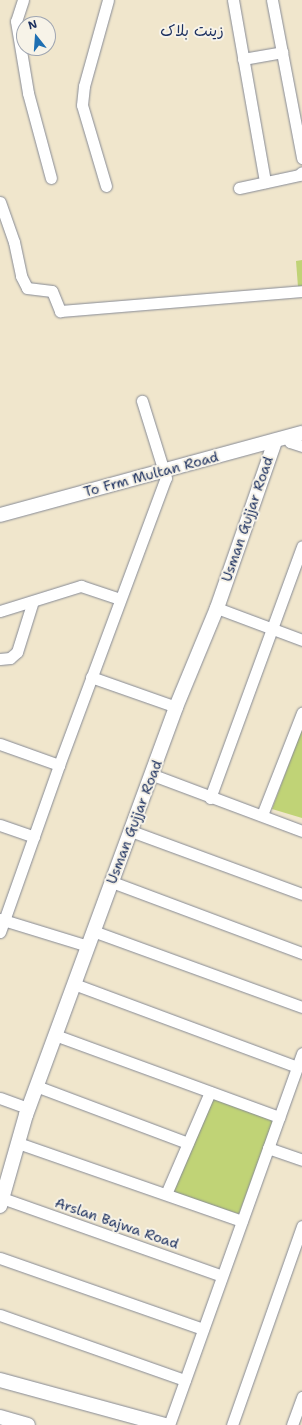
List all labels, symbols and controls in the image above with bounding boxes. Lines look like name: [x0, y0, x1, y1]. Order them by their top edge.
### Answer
north arrow: [16, 16, 56, 56]
text: N: [26, 17, 39, 33]
district label: زینت بلاک: [160, 23, 224, 41]
street label: To Frm Multan Road: [82, 448, 220, 500]
street label: Usman Gujjar Road: [218, 454, 276, 584]
street label: Usman Gujjar Road: [103, 758, 165, 886]
street label: Arslan Bajwa Road: [53, 1194, 181, 1252]

